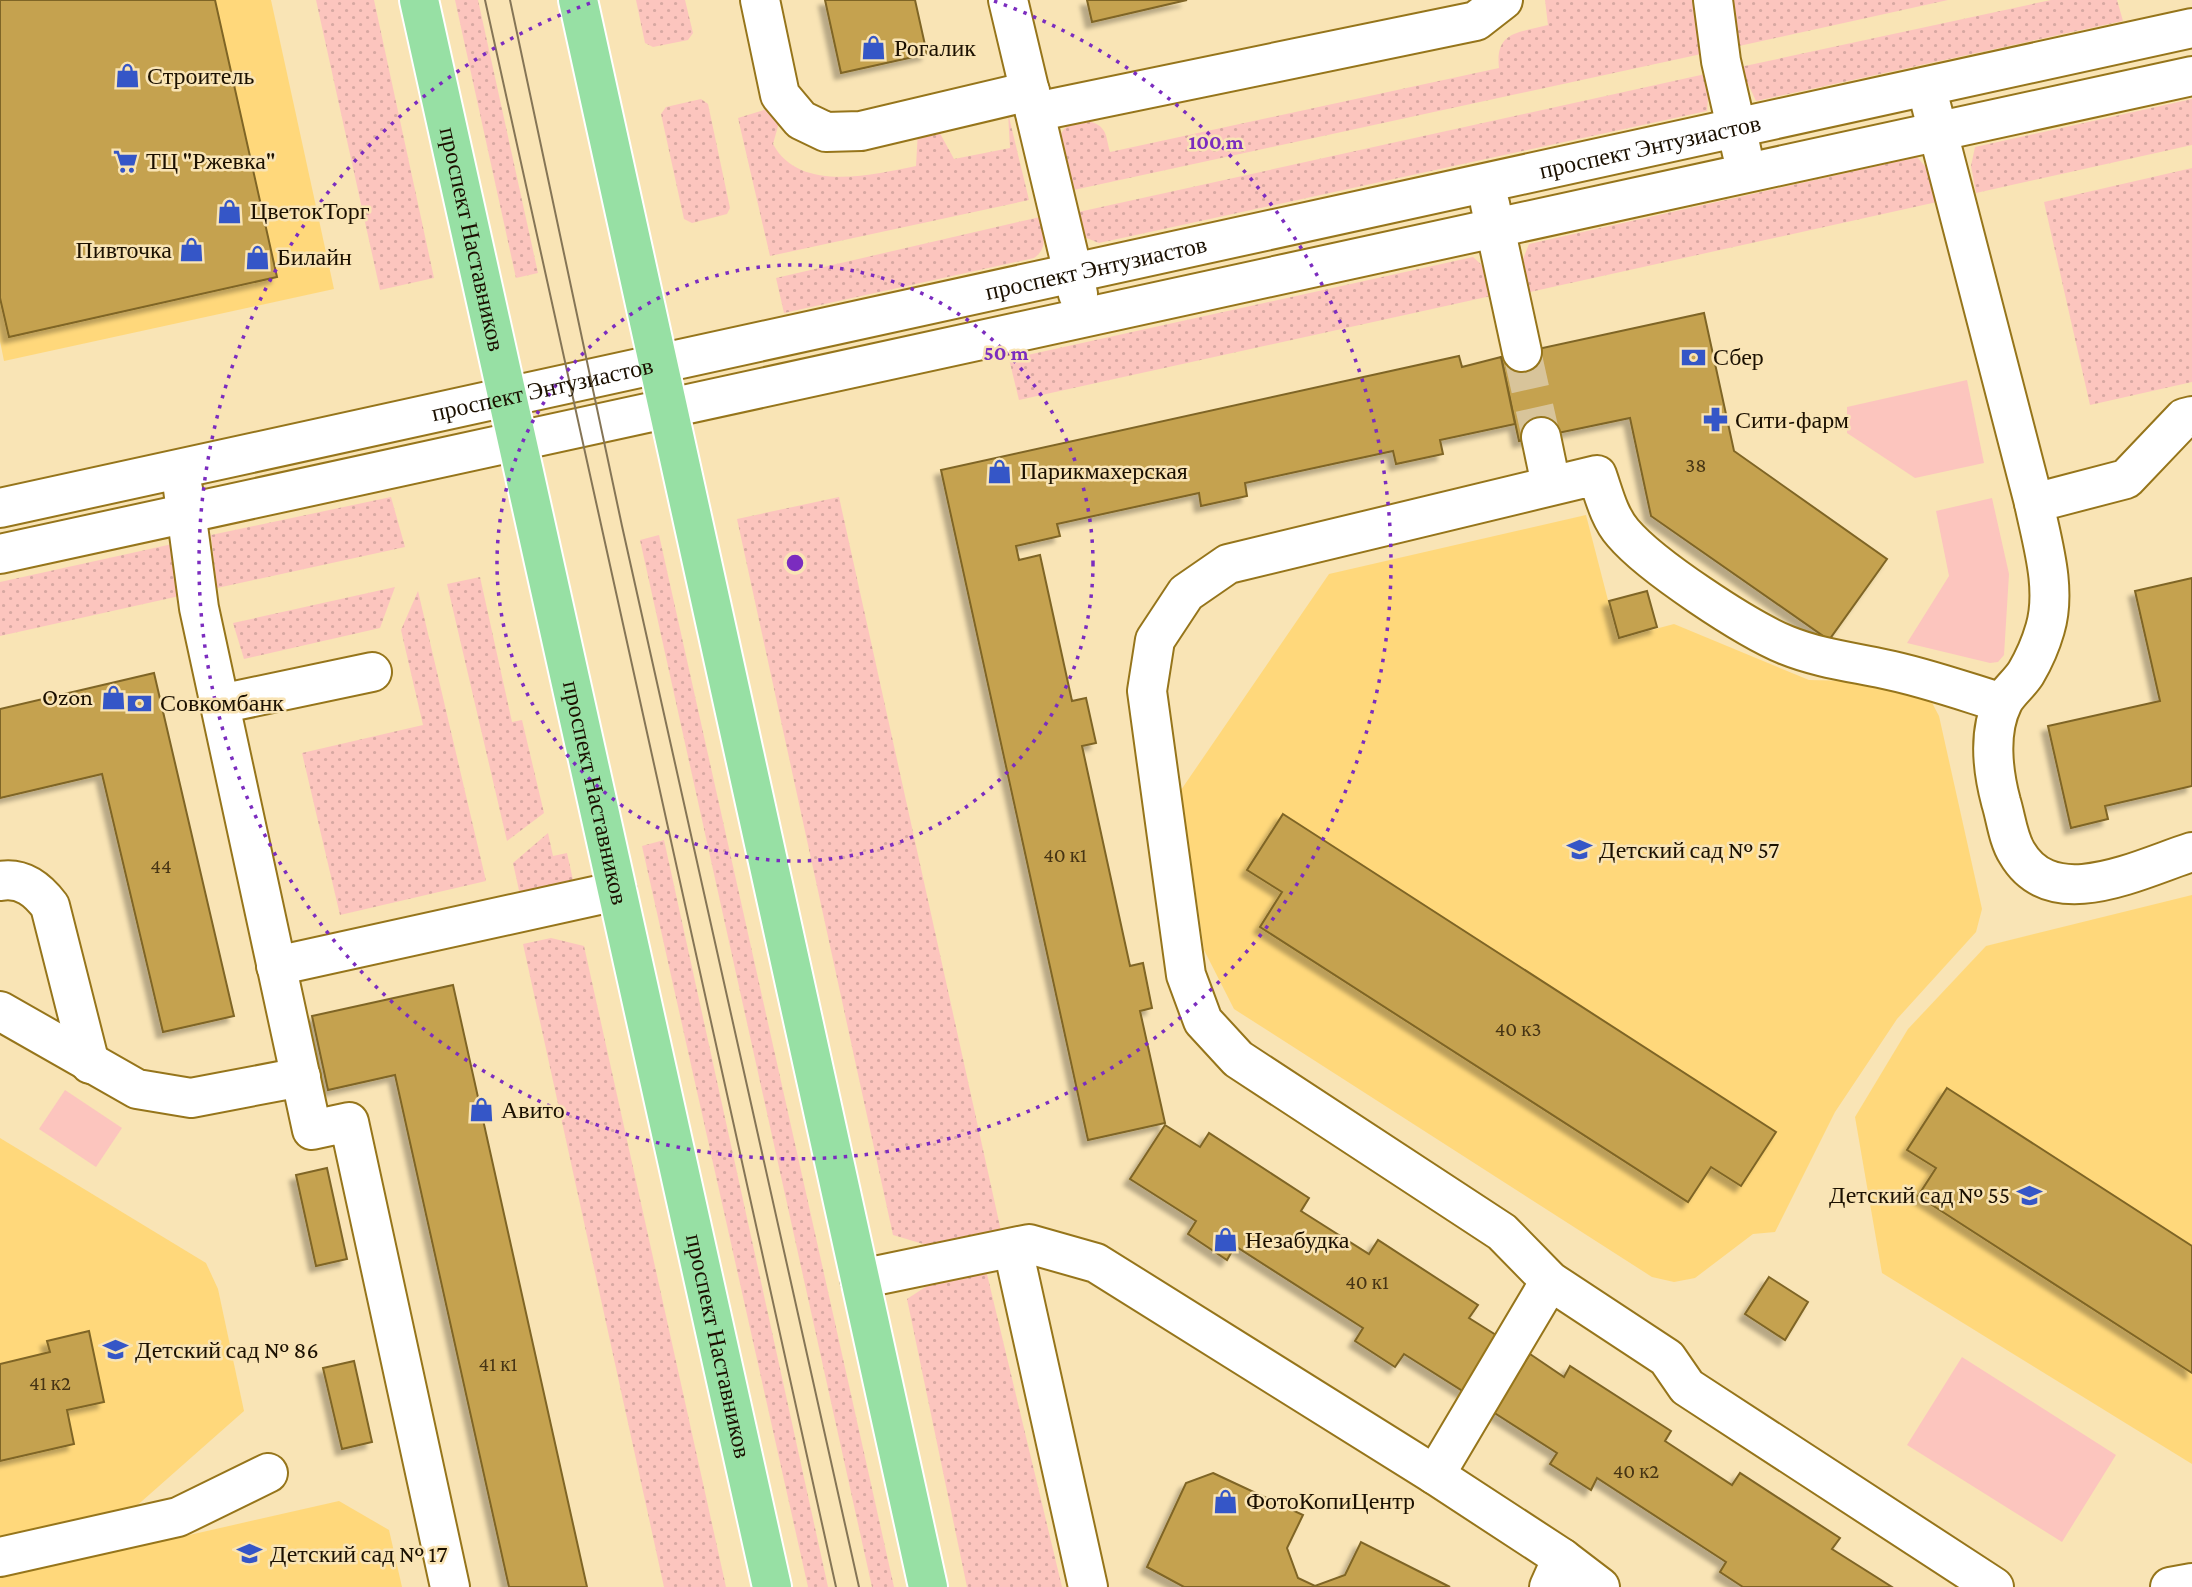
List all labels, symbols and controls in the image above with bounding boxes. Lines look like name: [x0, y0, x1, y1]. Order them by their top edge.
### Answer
shop icon: Рогалик: [860, 34, 888, 62]
place label: Рогалик: [894, 34, 976, 61]
shop icon: Строитель: [113, 62, 141, 90]
place label: Строитель: [147, 62, 254, 89]
street label: проспект Энтузиастов: [1537, 109, 1763, 184]
street label: проспект Наставников: [435, 124, 511, 354]
text: 100 m: [1188, 130, 1244, 154]
supermarket icon: ТЦ "Ржевка": [112, 147, 140, 175]
place label: ТЦ "Ржевка": [146, 147, 276, 174]
shop icon: ЦветокТорг: [216, 197, 244, 225]
place label: ЦветокТорг: [250, 197, 370, 224]
street label: проспект Энтузиастов: [983, 230, 1209, 305]
place label: Пивточка: [76, 236, 172, 263]
shop icon: Пивточка: [178, 236, 206, 264]
shop icon: Билайн: [243, 243, 271, 271]
place label: Билайн: [277, 243, 352, 270]
text: 50 m: [984, 341, 1029, 365]
bank icon: Сбер: [1679, 343, 1707, 371]
place label: Сбер: [1713, 343, 1764, 370]
street label: проспект Энтузиастов: [429, 351, 655, 426]
pharmacy icon: Сити-фарм: [1701, 406, 1729, 434]
place label: Сити-фарм: [1735, 406, 1849, 433]
house number: 38: [1685, 453, 1707, 477]
shop icon: Парикмахерская: [986, 457, 1014, 485]
place label: Парикмахерская: [1020, 457, 1188, 484]
centre of rings: [783, 551, 807, 575]
street label: проспект Наставников: [558, 678, 634, 907]
place label: Ozon: [42, 683, 93, 710]
shop icon: Ozon: [99, 683, 127, 711]
bank icon: Совкомбанк: [126, 689, 154, 717]
place label: Совкомбанк: [160, 689, 284, 716]
school or university icon: Детский сад № 57: [1565, 836, 1593, 864]
place label: Детский сад № 57: [1599, 836, 1779, 863]
house number: 40 к1: [1043, 843, 1087, 867]
house number: 44: [150, 854, 172, 878]
house number: 40 к3: [1495, 1017, 1541, 1041]
shop icon: Авито: [467, 1096, 495, 1124]
place label: Авито: [501, 1096, 565, 1123]
place label: Детский сад № 55: [1829, 1181, 2010, 1208]
school or university icon: Детский сад № 55: [2016, 1181, 2044, 1209]
shop icon: Незабудка: [1211, 1226, 1239, 1254]
place label: Незабудка: [1245, 1226, 1350, 1253]
street label: проспект Наставников: [681, 1231, 757, 1461]
house number: 40 к1: [1345, 1270, 1389, 1294]
school or university icon: Детский сад № 86: [101, 1336, 129, 1364]
place label: Детский сад № 86: [135, 1336, 319, 1363]
house number: 41 к1: [479, 1352, 517, 1376]
house number: 41 к2: [29, 1371, 71, 1395]
house number: 40 к2: [1613, 1459, 1659, 1483]
shop icon: ФотоКопиЦентр: [1212, 1487, 1240, 1515]
place label: ФотоКопиЦентр: [1246, 1487, 1415, 1514]
school or university icon: Детский сад № 17: [236, 1540, 264, 1568]
place label: Детский сад № 17: [270, 1540, 448, 1567]

